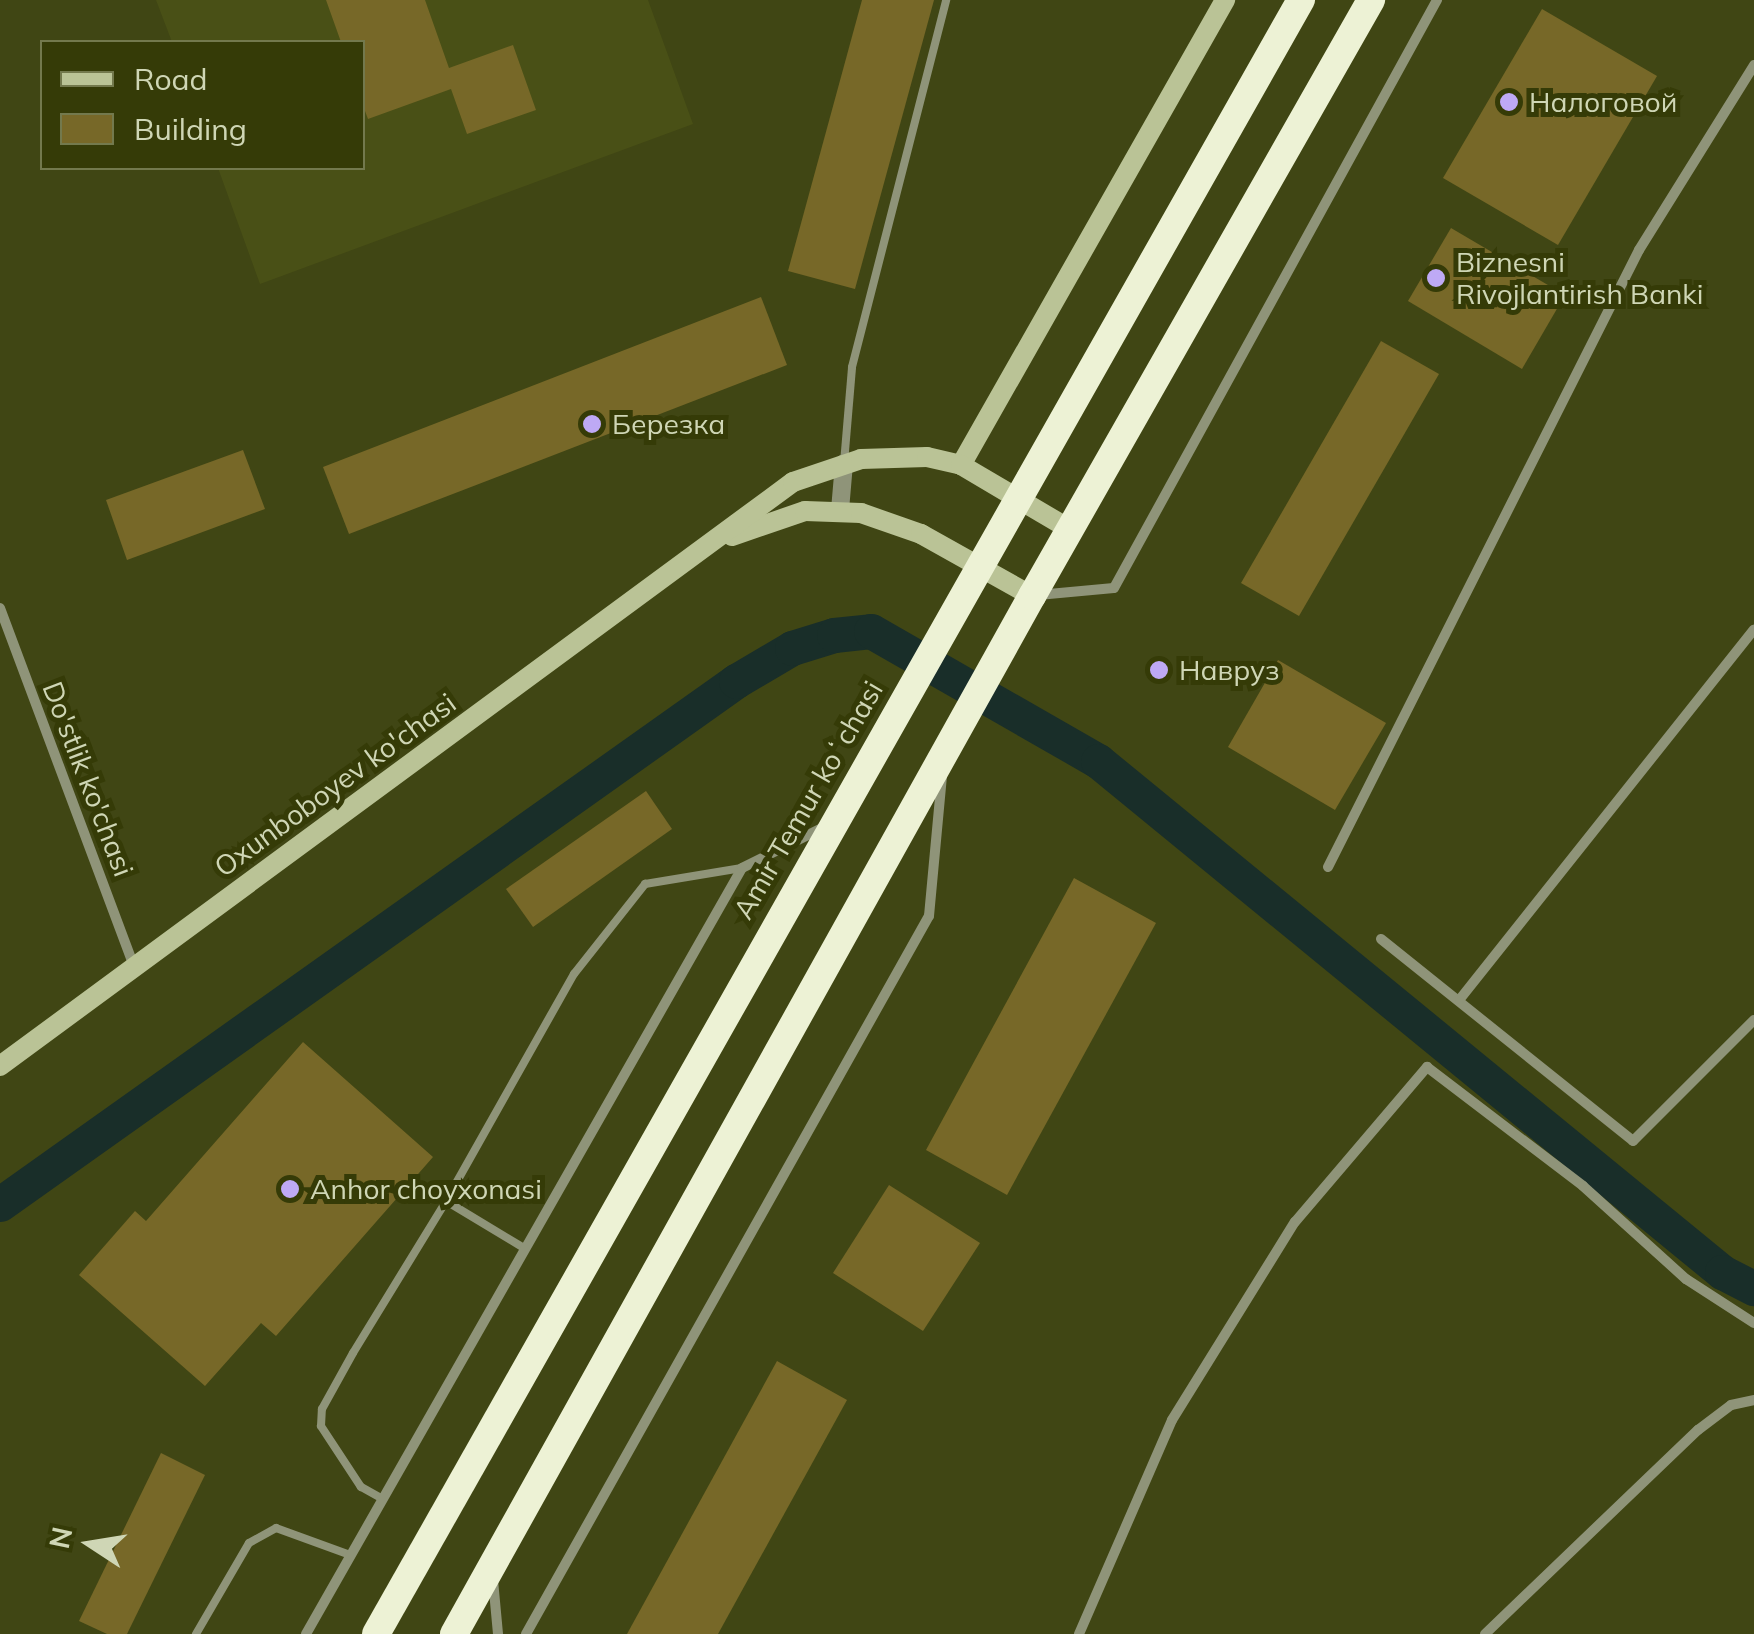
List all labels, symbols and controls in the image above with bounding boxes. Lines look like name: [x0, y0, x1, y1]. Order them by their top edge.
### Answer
legend: [40, 40, 365, 170]
text: Road: [134, 60, 208, 98]
place label: Налоговой: [1529, 85, 1678, 119]
marker: Налоговой: [1498, 91, 1520, 113]
text: Building: [134, 110, 247, 148]
place label: Biznesni Rivojlantirish Banki: [1456, 245, 1703, 311]
marker: Biznesni Rivojlantirish Banki: [1425, 267, 1447, 289]
place label: Березка: [612, 407, 725, 441]
marker: Березка: [581, 413, 603, 435]
place label: Навруз: [1179, 653, 1279, 687]
marker: Навруз: [1148, 659, 1170, 681]
street label: Amir Temur koʻchasi: [726, 675, 890, 925]
street label: Do'stlik ko'chasi: [35, 677, 141, 881]
street label: Oxunboboyev ko'chasi: [208, 686, 462, 884]
place label: Anhor choyxonasi: [310, 1172, 542, 1206]
marker: Anhor choyxonasi: [279, 1178, 301, 1200]
north arrow: [40, 1494, 140, 1594]
text: N: [41, 1524, 79, 1552]

